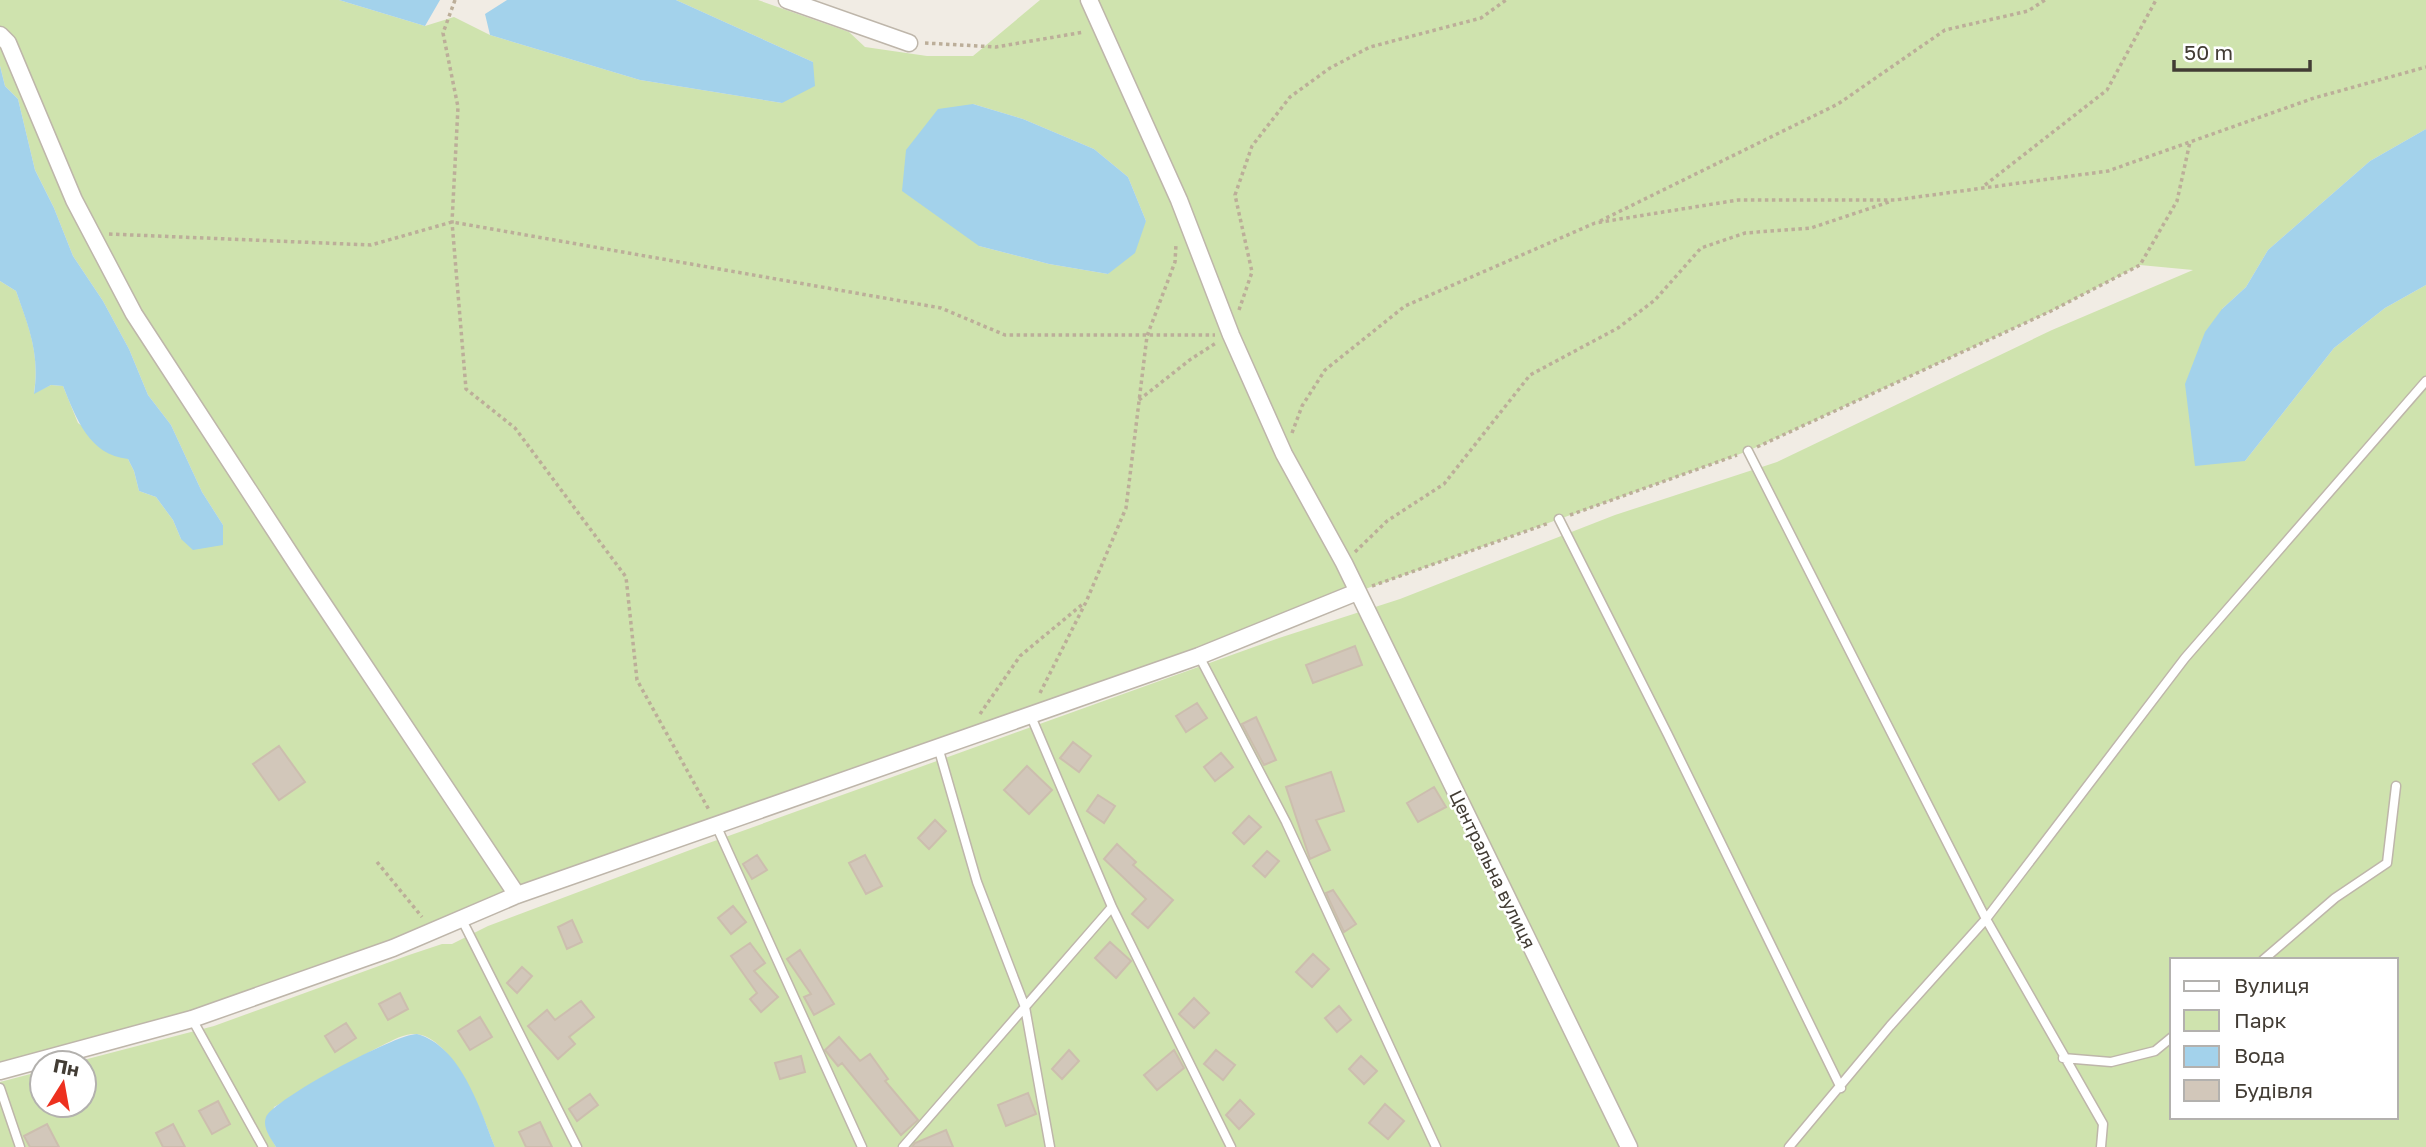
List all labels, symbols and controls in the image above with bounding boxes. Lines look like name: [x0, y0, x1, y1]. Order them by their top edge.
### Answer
scale bar: [2174, 28, 2310, 72]
text: 50 m: [2184, 39, 2233, 65]
street label: Центральна вулиця: [1445, 786, 1541, 952]
legend: [2170, 958, 2398, 1119]
text: Вулиця: [2234, 972, 2310, 998]
text: Парк: [2234, 1007, 2287, 1033]
text: Вода: [2234, 1042, 2285, 1068]
north arrow: [28, 1049, 98, 1119]
text: Пн: [51, 1053, 81, 1081]
text: Будівля: [2234, 1077, 2313, 1103]

